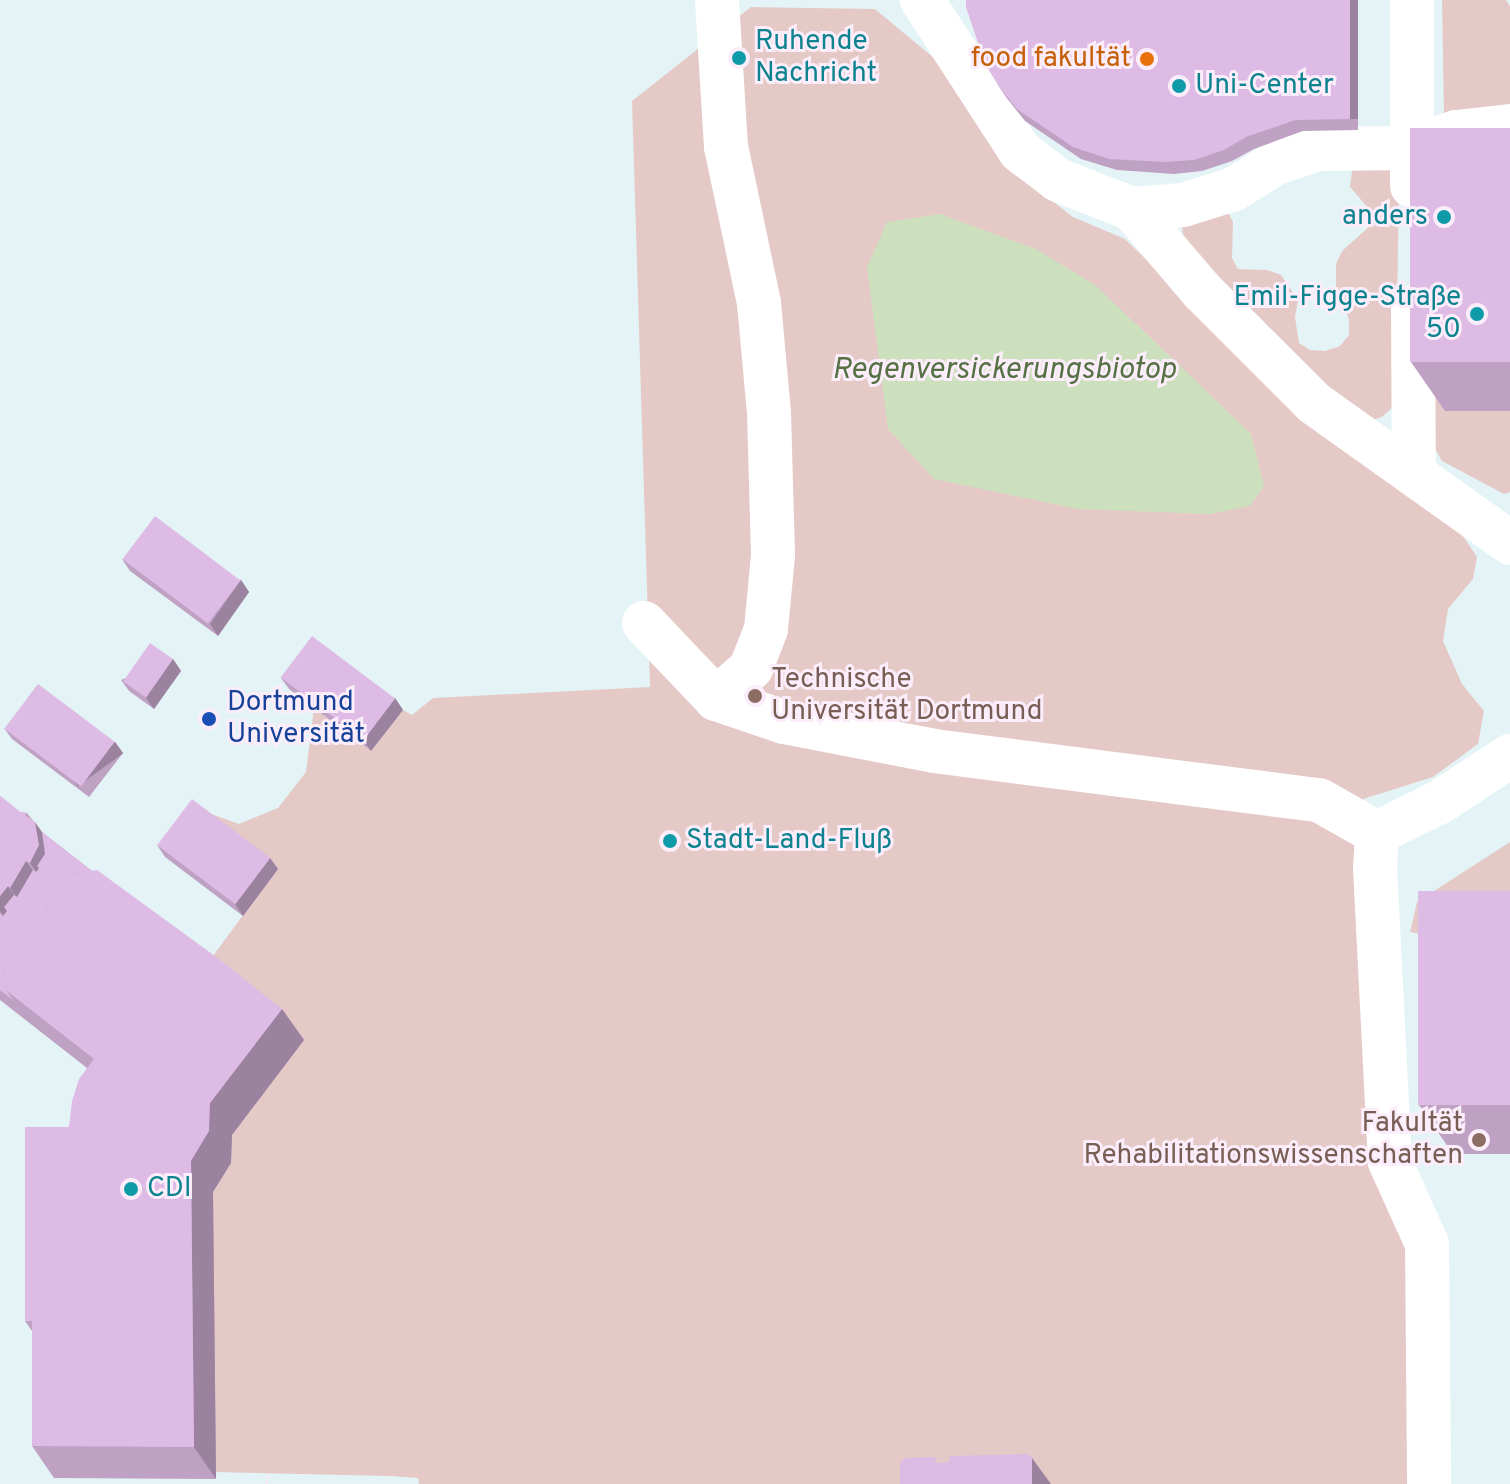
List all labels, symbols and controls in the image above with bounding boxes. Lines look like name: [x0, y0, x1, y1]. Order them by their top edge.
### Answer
place label: Ruhende Nachricht: [755, 25, 877, 91]
place label: food fakultät: [971, 42, 1131, 76]
marker: Ruhende Nachricht: [730, 49, 748, 67]
marker: food fakultät: [1138, 50, 1156, 68]
place label: Uni-Center: [1195, 69, 1334, 103]
marker: Uni-Center: [1170, 77, 1188, 95]
place label: anders: [1342, 200, 1428, 234]
marker: anders: [1435, 208, 1453, 226]
place label: Emil-Figge-Straße 50: [1234, 281, 1461, 347]
marker: Emil-Figge-Straße 50: [1468, 305, 1486, 323]
water label: Regenversickerungsbiotop: [832, 353, 1176, 389]
place label: Technische Universität Dortmund: [771, 663, 1042, 729]
place label: Dortmund Universität: [227, 686, 365, 752]
marker: Technische Universität Dortmund: [746, 687, 764, 705]
marker: Dortmund Universität: [198, 708, 220, 730]
place label: Stadt-Land-Fluß: [686, 824, 892, 858]
marker: Stadt-Land-Fluß: [661, 832, 679, 850]
place label: Fakultät Rehabilitationswissenschaften: [1084, 1107, 1463, 1173]
marker: Fakultät Rehabilitationswissenschaften: [1470, 1131, 1488, 1149]
place label: CDI: [147, 1172, 192, 1206]
marker: CDI: [122, 1180, 140, 1198]

